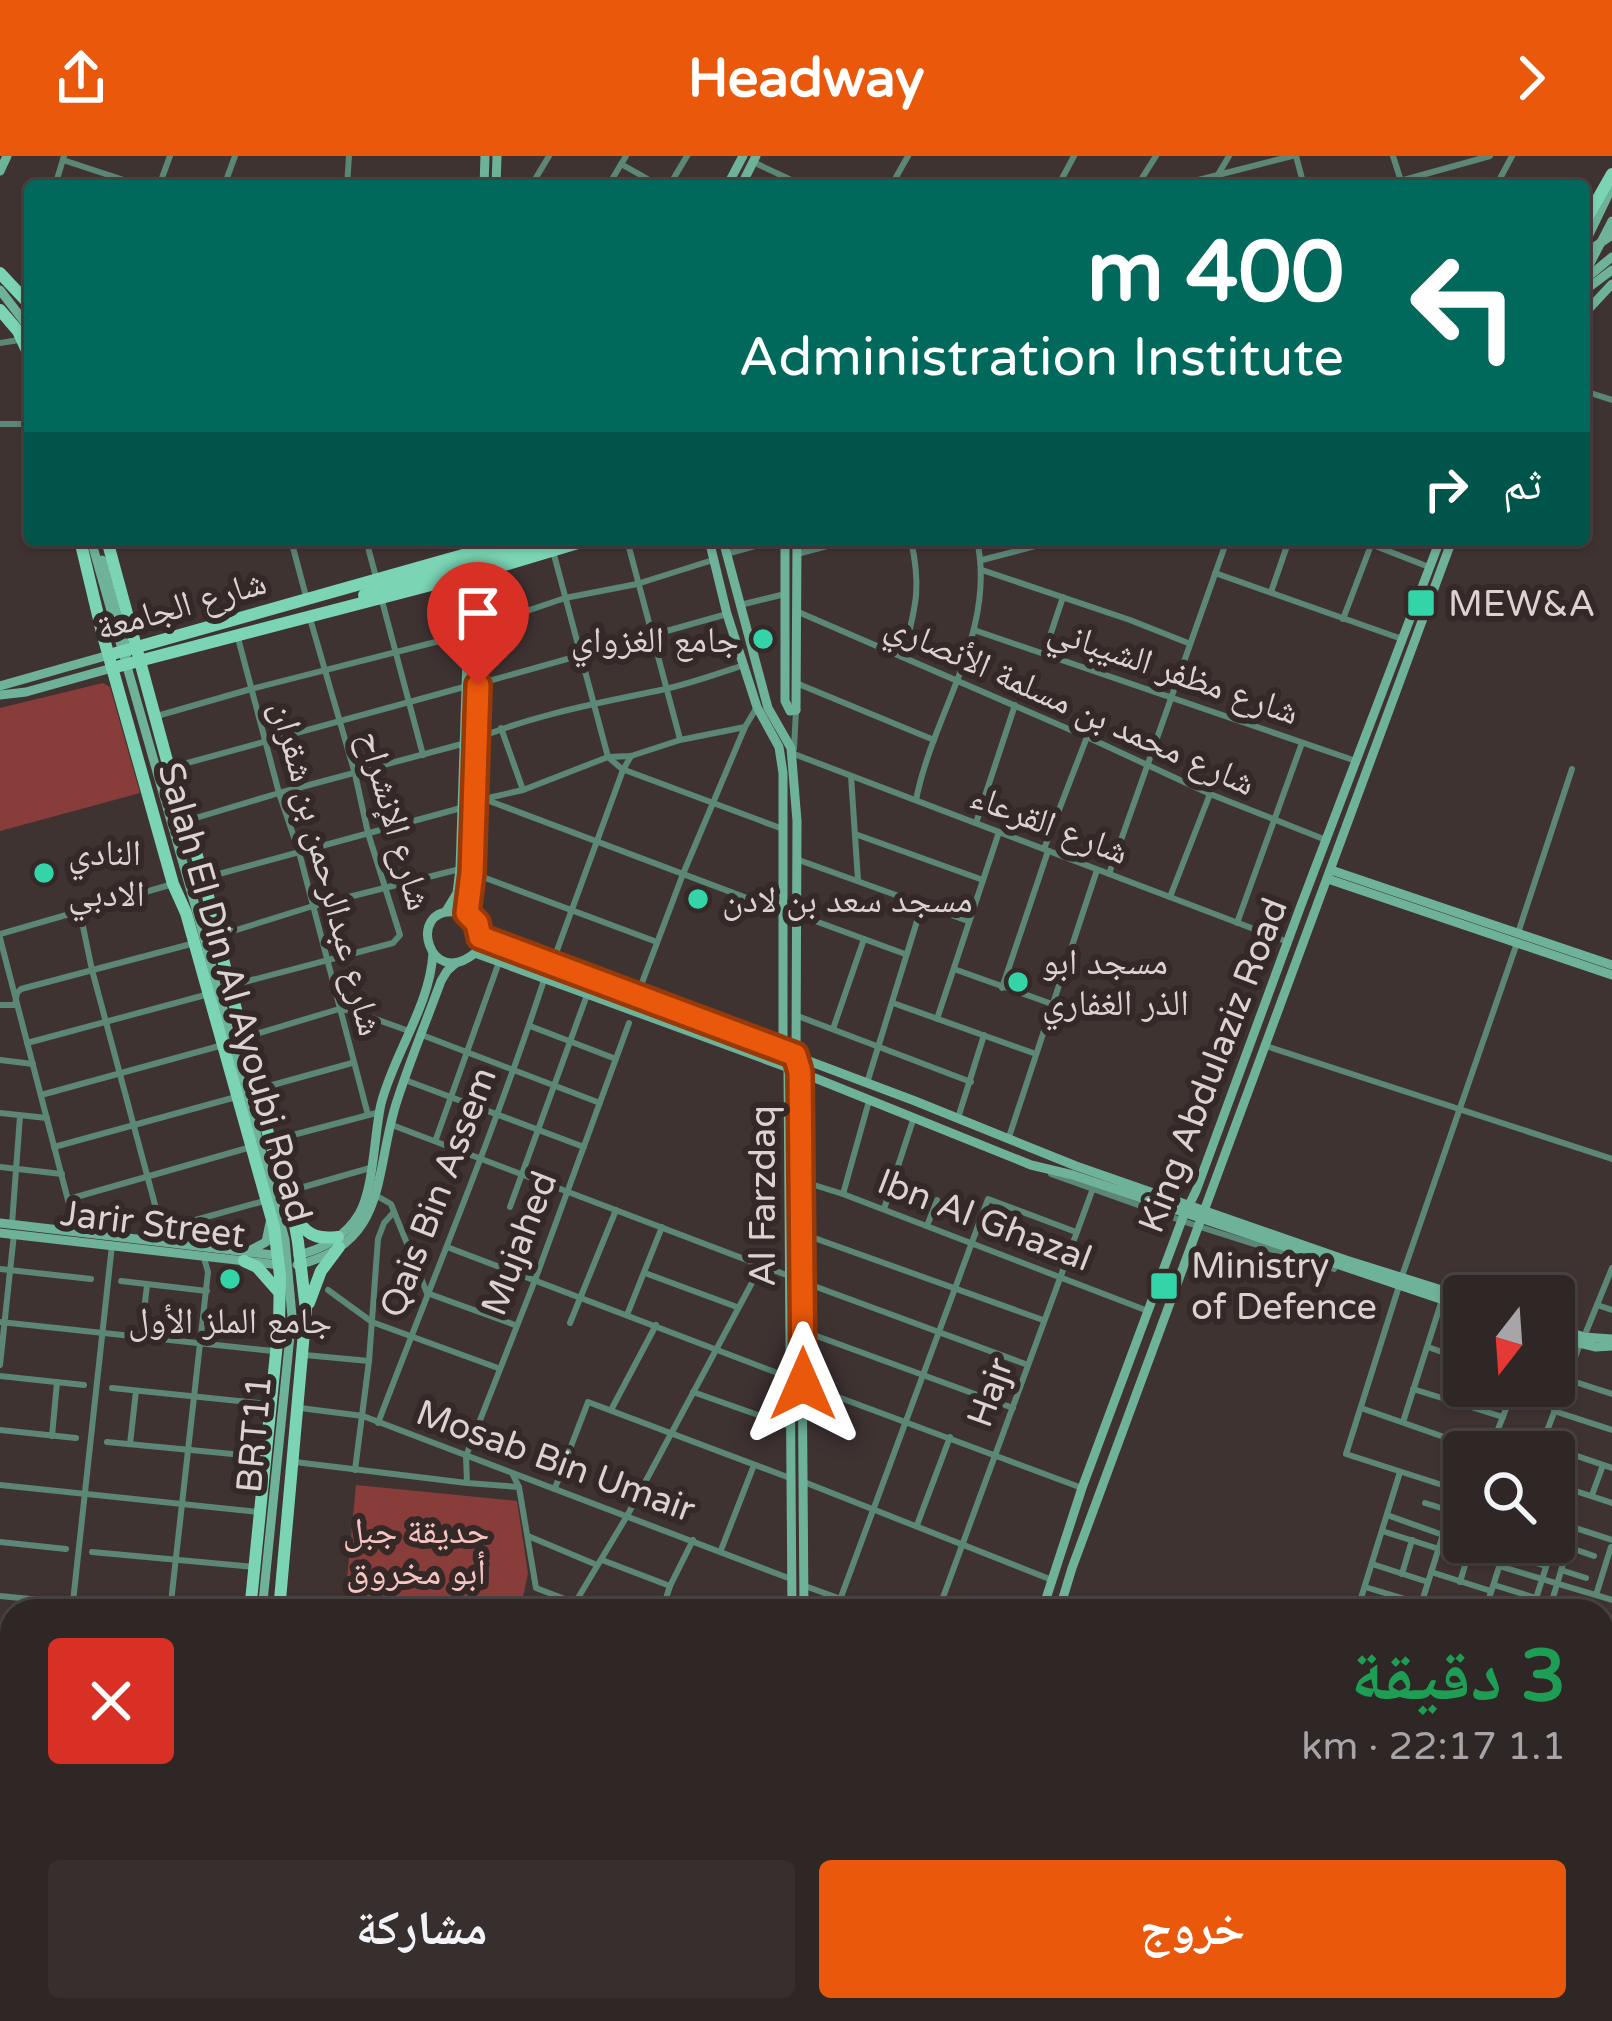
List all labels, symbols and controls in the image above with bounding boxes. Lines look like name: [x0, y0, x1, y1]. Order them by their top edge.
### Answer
icon: share: [48, 45, 114, 111]
icon: forward: [1498, 45, 1564, 111]
text: Headway: [688, 46, 924, 111]
text: 400 m: [1087, 223, 1344, 324]
icon: left: [1386, 228, 1542, 384]
text: Administration Institute: [739, 325, 1344, 390]
icon: right: [1413, 456, 1479, 522]
text: ثم: [1503, 458, 1542, 512]
street label: شارع الجامعة: [92, 561, 271, 650]
pin: [427, 562, 529, 685]
icon: arrive: [445, 580, 511, 646]
place label: MEW&A: [1448, 583, 1595, 626]
marker: MEW&A: [1405, 587, 1437, 619]
street label: شارع محمد بن مسلمة الأنصاري: [877, 603, 1262, 811]
street label: شارع مظفر الشيباني: [1041, 608, 1304, 740]
place label: جامع الغزواي: [571, 619, 739, 668]
marker: جامع الغزواي: [750, 626, 776, 652]
street label: شارع عبدالرحمن بن شقران: [261, 696, 392, 1040]
street label: شارع الإنشراح: [348, 726, 441, 915]
street label: Salah El Din Al Ayoubi Road: [148, 758, 321, 1227]
street label: شارع القرعاء: [965, 775, 1134, 874]
place label: النادي الادبي: [68, 832, 145, 922]
marker: النادي الادبي: [31, 860, 57, 886]
place label: مسجد سعد بن لادن: [722, 879, 973, 922]
marker: مسجد سعد بن لادن: [685, 886, 711, 912]
street label: King Abdulaziz Road: [1130, 892, 1297, 1239]
place label: مسجد ابو الذر الغفاري: [1042, 941, 1189, 1031]
marker: مسجد ابو الذر الغفاري: [1005, 969, 1031, 995]
street label: Qais Bin Assem: [371, 1061, 506, 1324]
street label: Al Farzdaq: [742, 1105, 785, 1287]
street label: Ibn Al Ghazal: [872, 1160, 1097, 1281]
street label: Mujahed: [472, 1166, 566, 1322]
street label: Jarir Street: [58, 1192, 248, 1257]
place label: Ministry of Defence: [1191, 1245, 1377, 1329]
marker: جامع الملز الأول: [217, 1266, 243, 1292]
marker: Ministry of Defence: [1148, 1270, 1180, 1302]
north arrow: [1443, 1275, 1575, 1407]
map controls: [1443, 1275, 1575, 1563]
place label: جامع الملز الأول: [128, 1300, 332, 1343]
position arrow: [740, 1321, 866, 1447]
street label: Hajr: [958, 1352, 1023, 1433]
street label: BRT11: [228, 1374, 281, 1495]
street label: Mosab Bin Umair: [410, 1391, 701, 1532]
button: search: [1443, 1431, 1575, 1563]
park label: حديقة جبل أبو مخروق: [343, 1510, 489, 1594]
text: 3 دقيقة: [1351, 1634, 1566, 1721]
button: close: [48, 1638, 174, 1764]
text: 1.1 km · 22:17: [1301, 1723, 1566, 1770]
button: مشاركة: [48, 1860, 795, 1998]
button: خروج: [819, 1860, 1566, 1998]

